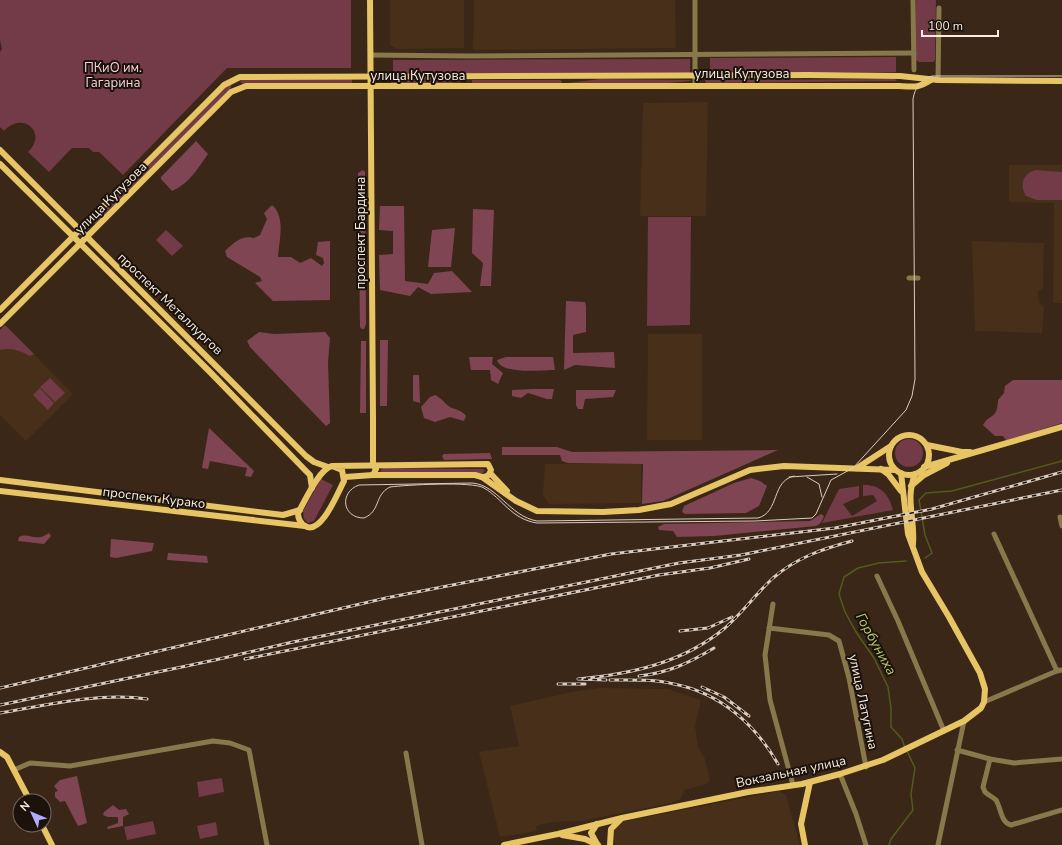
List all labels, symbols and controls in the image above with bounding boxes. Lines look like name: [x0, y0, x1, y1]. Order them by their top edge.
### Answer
scale bar: [922, 12, 998, 38]
text: 100 m: [928, 18, 963, 34]
park label: ПКиО им. Гагарина: [84, 59, 142, 92]
street label: улица Кутузова: [695, 65, 790, 83]
street label: улица Кутузова: [371, 67, 466, 85]
street label: улица Кутузова: [71, 158, 151, 238]
street label: проспект Бардина: [352, 177, 370, 289]
street label: проспект Металлургов: [113, 249, 227, 359]
street label: проспект Курако: [102, 483, 206, 513]
water label: Горбуниха: [851, 609, 901, 679]
street label: улица Латугина: [844, 653, 882, 751]
street label: Вокзальная улица: [734, 752, 848, 792]
north arrow: [12, 793, 52, 833]
text: N: [17, 798, 33, 815]

